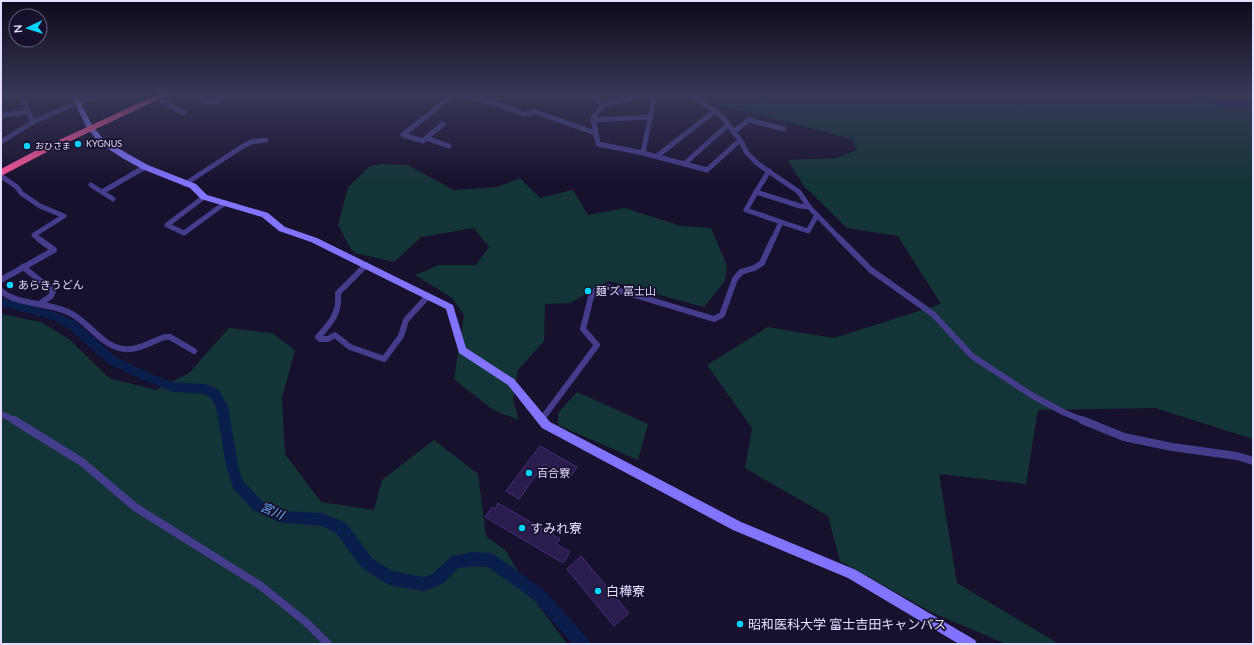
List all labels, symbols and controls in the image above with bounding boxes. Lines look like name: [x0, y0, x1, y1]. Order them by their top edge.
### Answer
north arrow: [8, 8, 48, 48]
text: N: [11, 24, 24, 33]
place label: KYGNUS: [86, 138, 122, 149]
marker: KYGNUS: [73, 139, 83, 149]
place label: おひさま: [35, 140, 71, 151]
marker: おひさま: [22, 141, 32, 151]
place label: あらきうどん: [18, 278, 84, 291]
marker: あらきうどん: [5, 280, 15, 290]
place label: 麺'ズ 冨士山: [596, 284, 656, 297]
marker: 麺'ズ 冨士山: [583, 286, 593, 296]
place label: 百合寮: [537, 466, 570, 479]
marker: 百合寮: [524, 468, 534, 478]
water label: 宮川: [258, 499, 288, 523]
place label: すみれ寮: [530, 520, 582, 536]
marker: すみれ寮: [517, 523, 527, 533]
place label: 白樺寮: [606, 583, 645, 599]
marker: 白樺寮: [593, 586, 603, 596]
place label: 昭和医科大学 富士吉田キャンパス: [748, 616, 946, 632]
marker: 昭和医科大学 富士吉田キャンパス: [735, 619, 745, 629]

